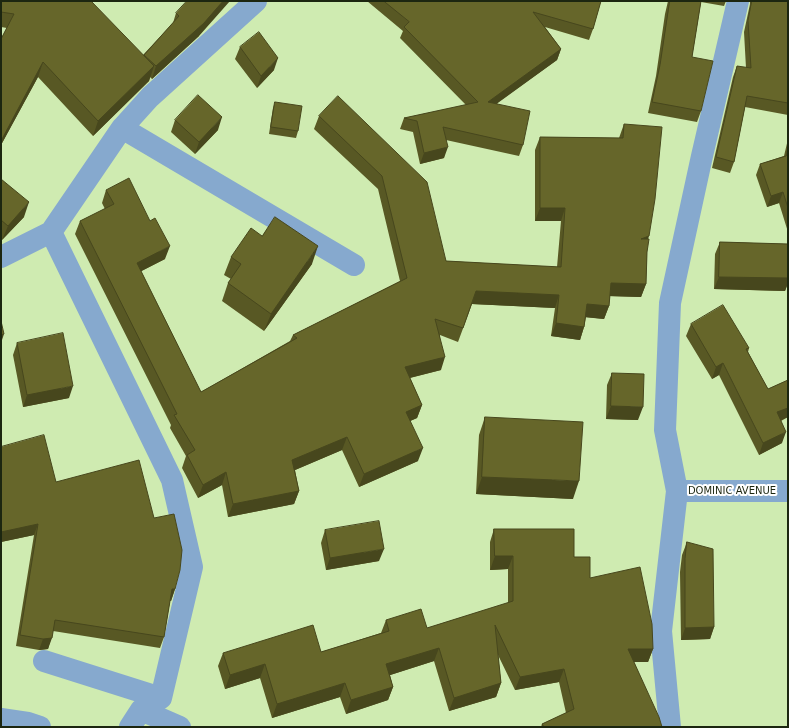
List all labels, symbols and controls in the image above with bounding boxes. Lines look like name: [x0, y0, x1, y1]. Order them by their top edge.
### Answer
street label: DOMINIC AVENUE: [688, 485, 776, 497]

